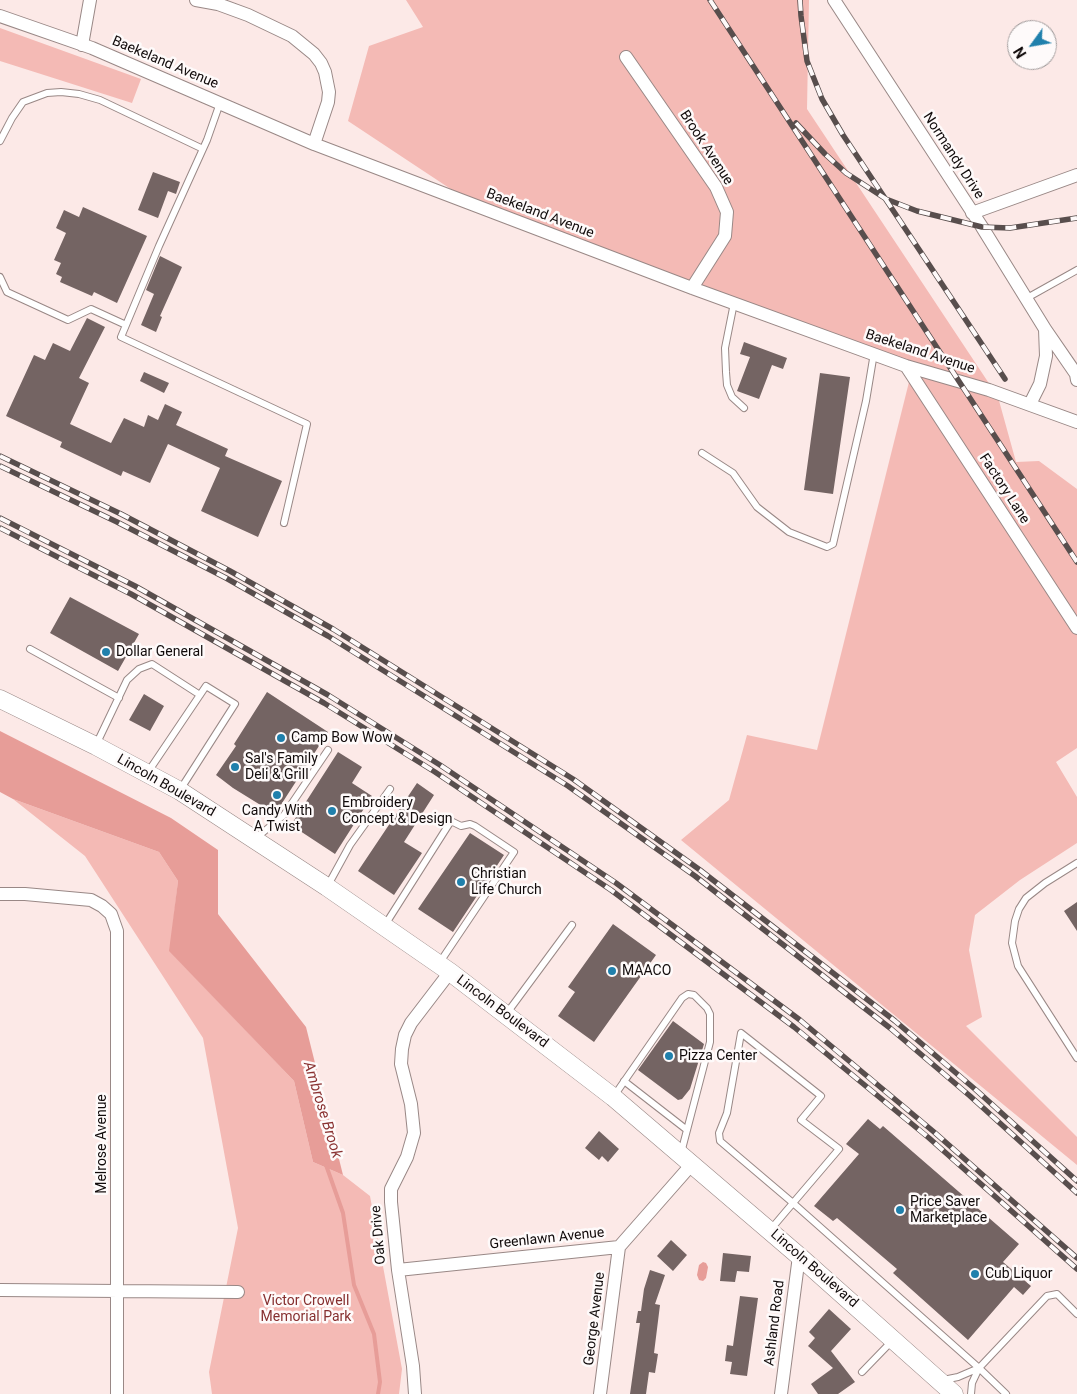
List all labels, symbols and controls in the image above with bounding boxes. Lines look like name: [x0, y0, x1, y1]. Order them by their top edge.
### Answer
north arrow: [1007, 20, 1057, 70]
street label: Baekeland Avenue: [109, 33, 221, 93]
text: N: [1011, 44, 1030, 61]
street label: Brook Avenue: [676, 108, 736, 188]
street label: Normandy Drive: [919, 110, 987, 202]
street label: Baekeland Avenue: [484, 186, 596, 242]
street label: Baekeland Avenue: [863, 326, 977, 378]
street label: Factory Lane: [975, 451, 1033, 527]
place label: Dollar General: [116, 644, 203, 660]
marker: Dollar General: [100, 646, 112, 658]
place label: Camp Bow Wow: [291, 730, 393, 746]
marker: Camp Bow Wow: [275, 732, 287, 744]
street label: Lincoln Boulevard: [114, 751, 218, 821]
place label: Sal's Family Deli & Grill: [245, 751, 318, 784]
marker: Sal's Family Deli & Grill: [229, 761, 241, 773]
marker: Candy With A Twist: [271, 789, 283, 801]
place label: Embroidery Concept & Design: [342, 795, 453, 828]
place label: Candy With A Twist: [242, 803, 312, 836]
marker: Embroidery Concept & Design: [326, 805, 338, 817]
place label: Christian Life Church: [471, 866, 542, 899]
marker: Christian Life Church: [455, 876, 467, 888]
place label: MAACO: [622, 963, 671, 979]
marker: MAACO: [606, 965, 618, 977]
street label: Lincoln Boulevard: [453, 972, 551, 1052]
place label: Pizza Center: [679, 1048, 757, 1064]
marker: Pizza Center: [663, 1050, 675, 1062]
water label: Ambrose Brook: [299, 1059, 345, 1161]
street label: Melrose Avenue: [94, 1094, 110, 1194]
place label: Price Saver Marketplace: [910, 1194, 987, 1226]
marker: Price Saver Marketplace: [894, 1204, 906, 1216]
street label: Oak Drive: [368, 1205, 390, 1265]
street label: Greenlawn Avenue: [489, 1225, 605, 1253]
street label: Lincoln Boulevard: [767, 1226, 861, 1312]
place label: Cub Liquor: [985, 1266, 1053, 1282]
marker: Cub Liquor: [969, 1268, 981, 1280]
street label: George Avenue: [581, 1271, 609, 1367]
street label: Ashland Road: [761, 1279, 789, 1367]
park label: Victor Crowell Memorial Park: [261, 1293, 351, 1325]

